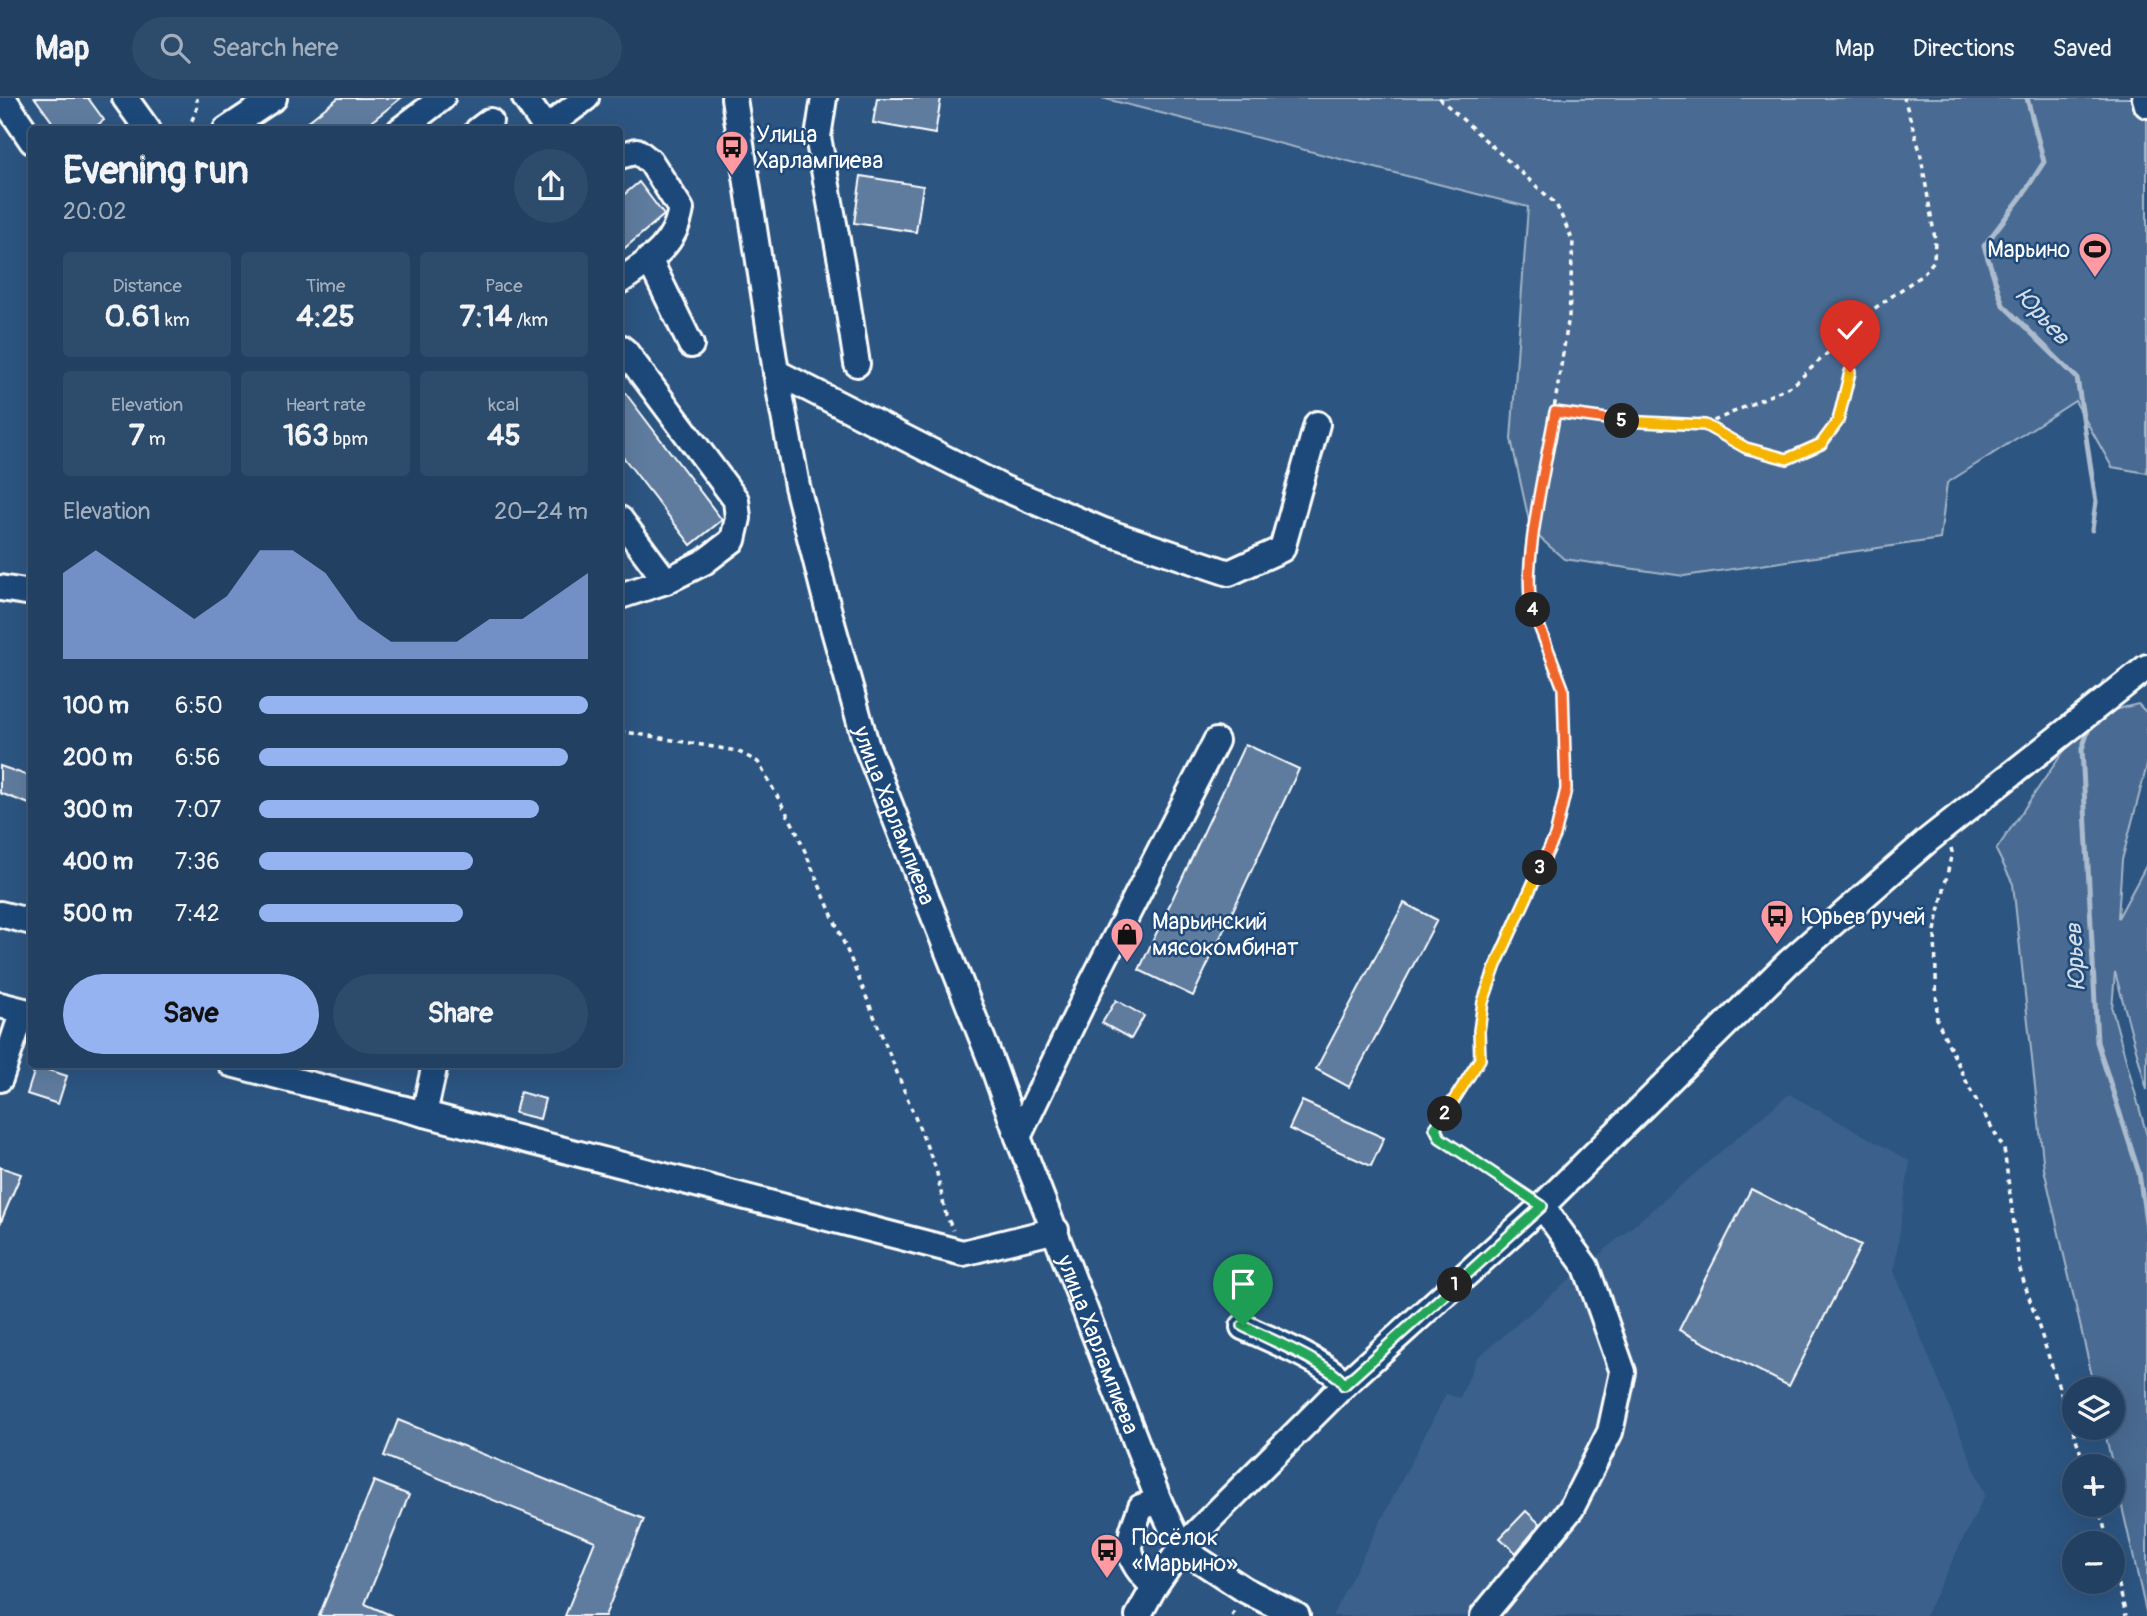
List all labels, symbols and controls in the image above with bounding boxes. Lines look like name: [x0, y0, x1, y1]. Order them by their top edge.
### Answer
search box: [132, 17, 622, 80]
text: Map: [35, 28, 90, 69]
icon: search: [156, 29, 194, 67]
text: Search here: [212, 32, 339, 64]
text: Map: [1835, 34, 1875, 63]
text: Directions: [1913, 34, 2014, 63]
text: Saved: [2052, 34, 2112, 63]
place label: Улица Харлампиева: [756, 120, 883, 175]
bus stop icon: Улица Харлампиева: [713, 128, 751, 177]
text: Evening run: [63, 147, 249, 195]
button: share: [514, 149, 588, 223]
text: 20:02: [63, 197, 126, 226]
sports icon: Марьино: [2076, 230, 2114, 279]
place label: Марьино: [1987, 235, 2070, 264]
text: Distance: [112, 274, 182, 298]
text: Time: [306, 274, 345, 298]
text: Pace: [485, 274, 523, 298]
water label: Юрьев: [2010, 282, 2077, 352]
text: 0.61: [105, 298, 161, 335]
text: 4:25: [296, 298, 355, 335]
text: 7:14: [459, 298, 512, 335]
pin: [1820, 300, 1880, 372]
text: km: [161, 308, 190, 332]
text: /km: [512, 308, 548, 332]
icon: check: [1831, 311, 1869, 349]
text: Elevation: [111, 393, 183, 417]
text: Heart rate: [285, 393, 366, 417]
text: kcal: [488, 393, 519, 417]
pin: 5: [1604, 404, 1640, 438]
text: 5: [1616, 408, 1627, 432]
text: 7: [129, 417, 145, 454]
text: 163: [283, 417, 329, 454]
text: 45: [487, 417, 521, 454]
text: m: [145, 427, 166, 451]
text: bpm: [329, 427, 368, 451]
text: Elevation: [63, 497, 151, 526]
text: 20–24 m: [494, 497, 588, 526]
pin: 4: [1516, 592, 1550, 628]
text: 4: [1527, 597, 1538, 621]
text: 100 m: [63, 691, 129, 720]
text: 6:50: [175, 691, 223, 720]
street label: улица Харлампиева: [846, 722, 942, 909]
text: 200 m: [63, 743, 133, 772]
text: 6:56: [175, 743, 220, 772]
text: 300 m: [63, 795, 133, 824]
text: 7:07: [175, 795, 221, 824]
text: 400 m: [63, 847, 133, 876]
text: 7:36: [175, 847, 220, 876]
pin: 3: [1522, 850, 1558, 886]
text: 3: [1534, 855, 1545, 879]
bus stop icon: Юрьев ручей: [1758, 897, 1796, 946]
text: 500 m: [63, 899, 132, 928]
text: 7:42: [175, 899, 220, 928]
place label: Юрьев ручей: [1802, 902, 1926, 931]
place label: Марьинский мясокомбинат: [1152, 907, 1299, 962]
shop icon: Марьинский мясокомбинат: [1108, 915, 1146, 964]
water label: Юрьев: [2059, 922, 2092, 991]
button: Save: [63, 974, 319, 1054]
button: Share: [333, 974, 588, 1054]
pin: 2: [1428, 1096, 1462, 1132]
text: 2: [1439, 1101, 1450, 1125]
street label: улица Харлампиева: [1050, 1250, 1146, 1438]
pin: [1213, 1254, 1273, 1326]
icon: arrive: [1224, 1265, 1262, 1303]
pin: 1: [1438, 1268, 1472, 1302]
text: 1: [1451, 1272, 1458, 1296]
map controls: [2062, 1377, 2125, 1594]
button: layers: [2062, 1377, 2125, 1440]
button: +: [2062, 1454, 2125, 1517]
place label: Посёлок «Марьино»: [1132, 1523, 1238, 1578]
bus stop icon: Посёлок «Марьино»: [1088, 1531, 1126, 1580]
button: −: [2062, 1531, 2125, 1594]

